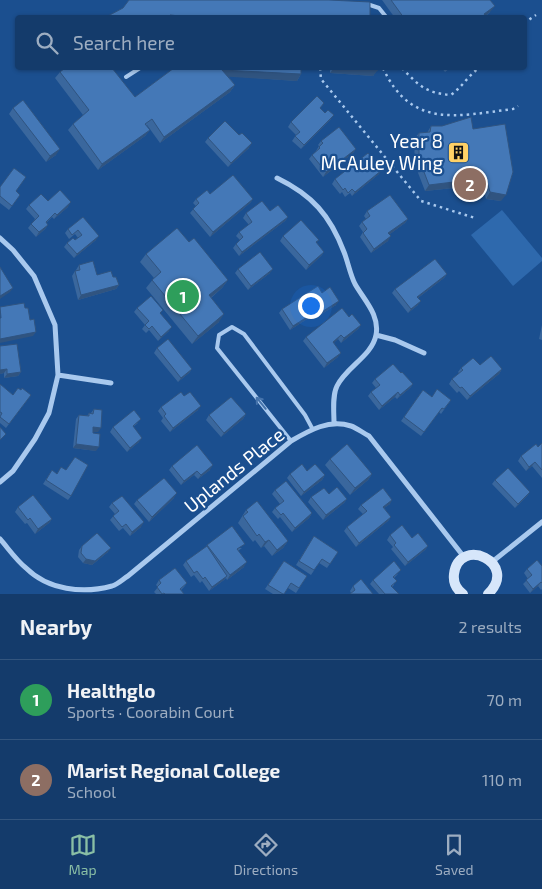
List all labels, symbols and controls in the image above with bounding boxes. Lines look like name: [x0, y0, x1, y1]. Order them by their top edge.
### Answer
search box: [15, 15, 527, 70]
icon: search: [33, 29, 61, 57]
text: Search here: [73, 31, 175, 54]
place label: Year 8 McAuley Wing: [321, 129, 443, 174]
building icon: Year 8 McAuley Wing: [447, 140, 471, 164]
pin: 2: [454, 165, 486, 203]
pin: 1: [167, 277, 199, 315]
your location: [298, 293, 324, 319]
one-way arrow: [255, 397, 266, 410]
street label: Uplands Place: [179, 422, 288, 517]
text: Nearby: [20, 614, 92, 639]
text: 2 results: [459, 617, 522, 636]
text: Healthglo: [67, 679, 155, 702]
text: 1: [33, 690, 39, 709]
text: 70 m: [487, 690, 522, 709]
text: Sports · Coorabin Court: [67, 702, 234, 721]
text: Marist Regional College: [67, 759, 280, 782]
text: 2: [31, 770, 41, 789]
text: 110 m: [482, 770, 522, 789]
text: School: [67, 782, 116, 801]
tab: Map: [68, 831, 97, 878]
tab: Directions: [234, 831, 298, 878]
tab: Saved: [435, 831, 474, 878]

